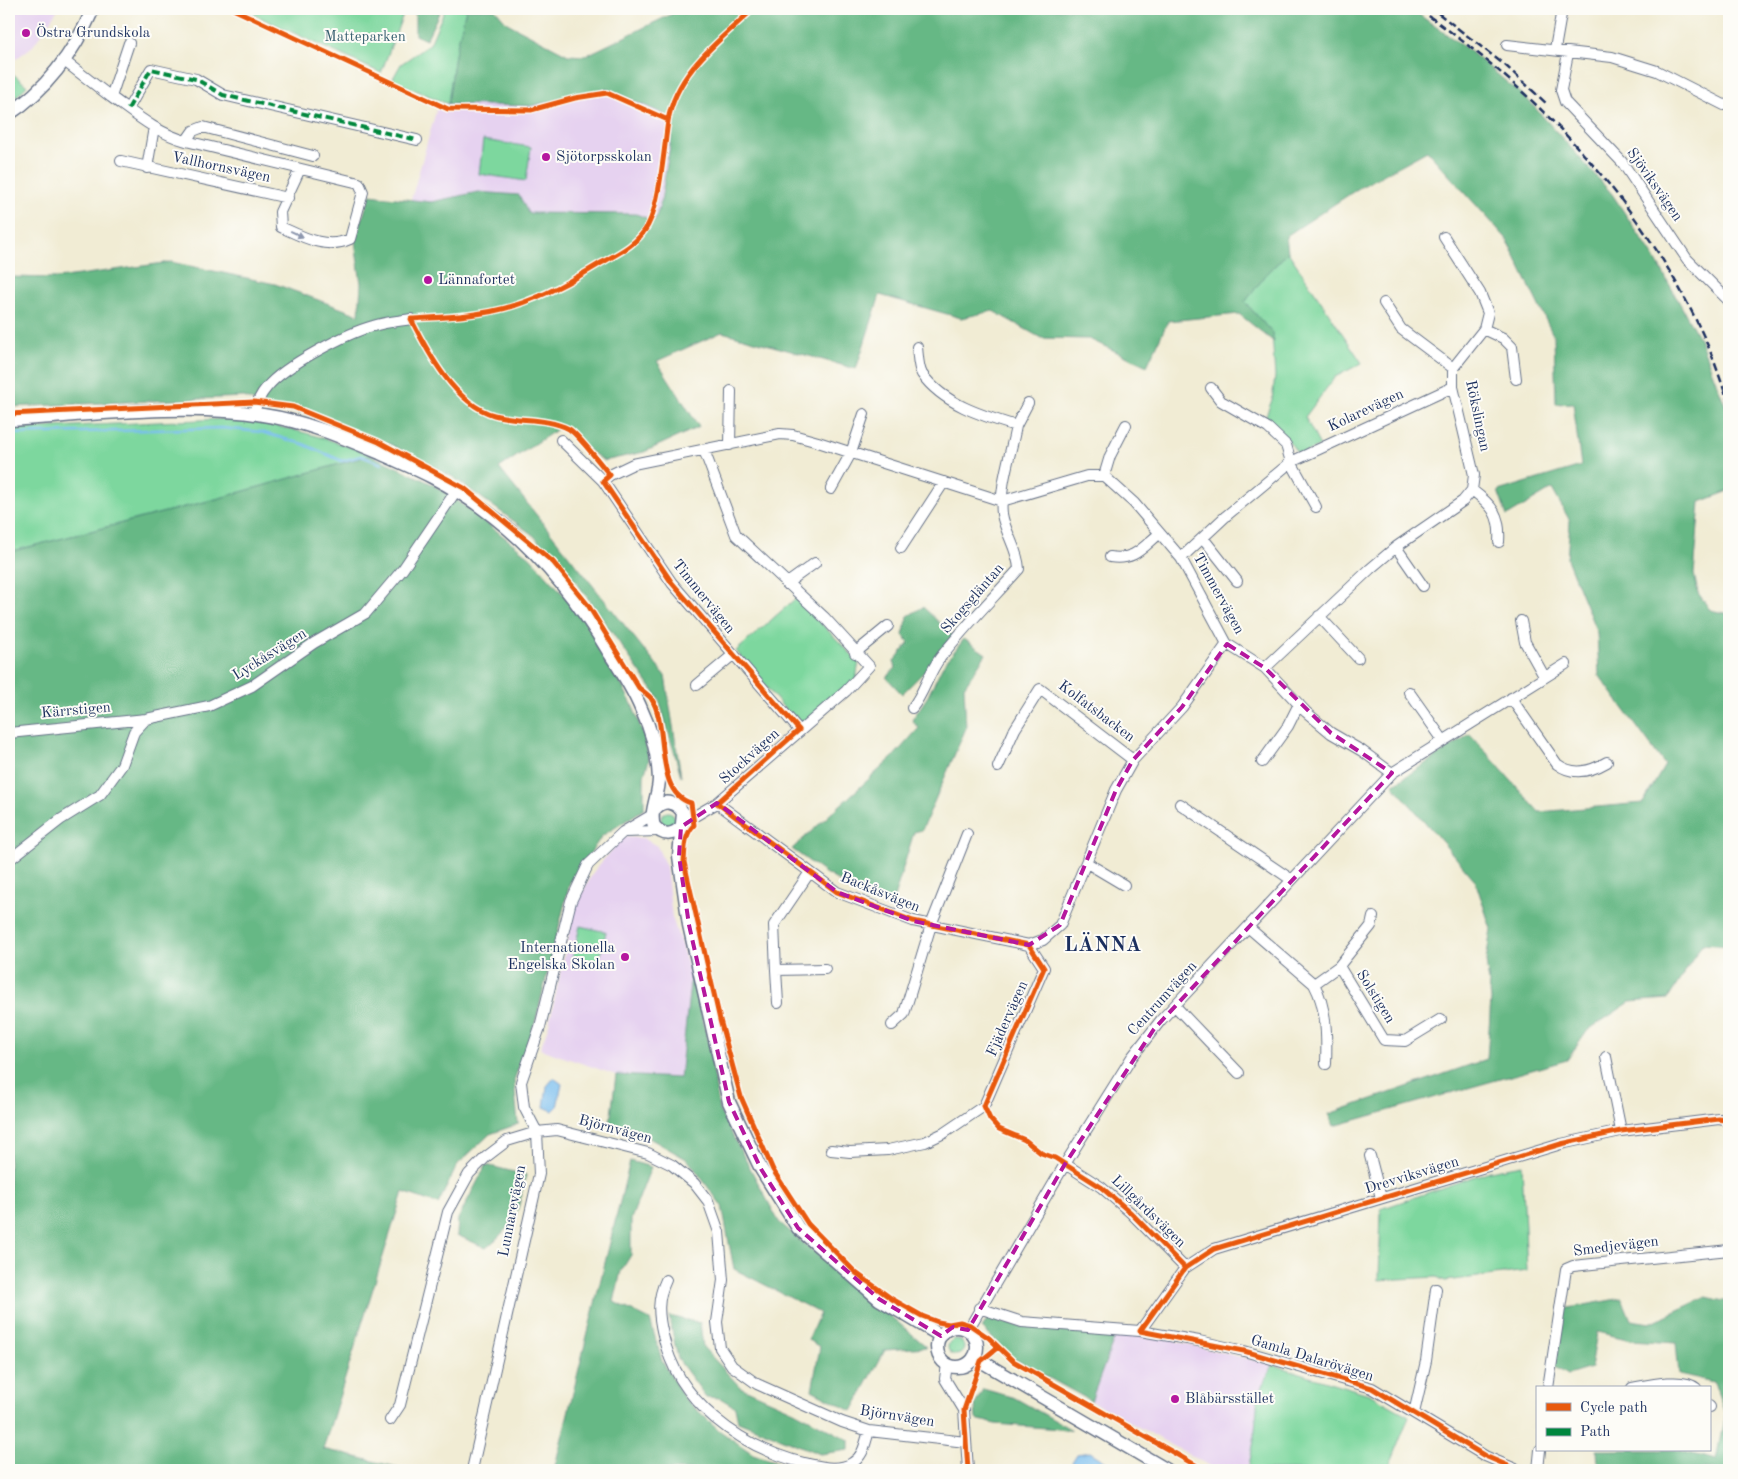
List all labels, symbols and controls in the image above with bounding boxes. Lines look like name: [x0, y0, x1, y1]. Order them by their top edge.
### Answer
place label: Östra Grundskola: [36, 23, 151, 41]
marker: Östra Grundskola: [20, 27, 32, 39]
park label: Matteparken: [324, 30, 406, 45]
street label: Sjöviksvägen: [1623, 146, 1685, 224]
street label: Vallhornsvägen: [170, 150, 272, 186]
place label: Sjötorpsskolan: [556, 150, 652, 165]
marker: Sjötorpsskolan: [540, 151, 552, 163]
one-way arrow: [290, 231, 304, 239]
place label: Lännafortet: [438, 273, 515, 288]
marker: Lännafortet: [422, 274, 434, 286]
street label: Rökslingan: [1462, 379, 1492, 453]
street label: Kolarevägen: [1326, 387, 1406, 435]
street label: Timmervägen: [1190, 551, 1246, 637]
street label: Timmervägen: [669, 557, 737, 637]
street label: Skogsgläntan: [939, 561, 1007, 637]
street label: Lyckåsvägen: [230, 626, 310, 684]
street label: Kolfatsbacken: [1055, 679, 1137, 745]
street label: Kärrstigen: [40, 700, 112, 722]
street label: Stockvägen: [717, 726, 783, 788]
street label: Backåsvägen: [838, 870, 922, 916]
district label: LÄNNA: [1064, 932, 1142, 956]
place label: Internationella Engelska Skolan: [507, 941, 616, 973]
marker: Internationella Engelska Skolan: [619, 951, 631, 963]
street label: Centrumvägen: [1126, 959, 1200, 1039]
street label: Solstigen: [1353, 968, 1397, 1026]
street label: Fjädervägen: [985, 979, 1031, 1059]
street label: Björnvägen: [577, 1113, 653, 1147]
street label: Drevviksvägen: [1363, 1155, 1461, 1197]
street label: Lunnarevägen: [497, 1164, 529, 1258]
street label: Lillgårdsvägen: [1108, 1173, 1188, 1251]
street label: Smedjevägen: [1572, 1234, 1660, 1260]
street label: Gamla Dalarövägen: [1249, 1333, 1375, 1385]
legend: [1536, 1386, 1710, 1452]
place label: Blåbärsstället: [1185, 1392, 1274, 1407]
marker: Blåbärsstället: [1169, 1393, 1181, 1405]
text: Cycle path: [1580, 1401, 1648, 1416]
street label: Björnvägen: [859, 1404, 935, 1430]
text: Path: [1580, 1425, 1610, 1440]

